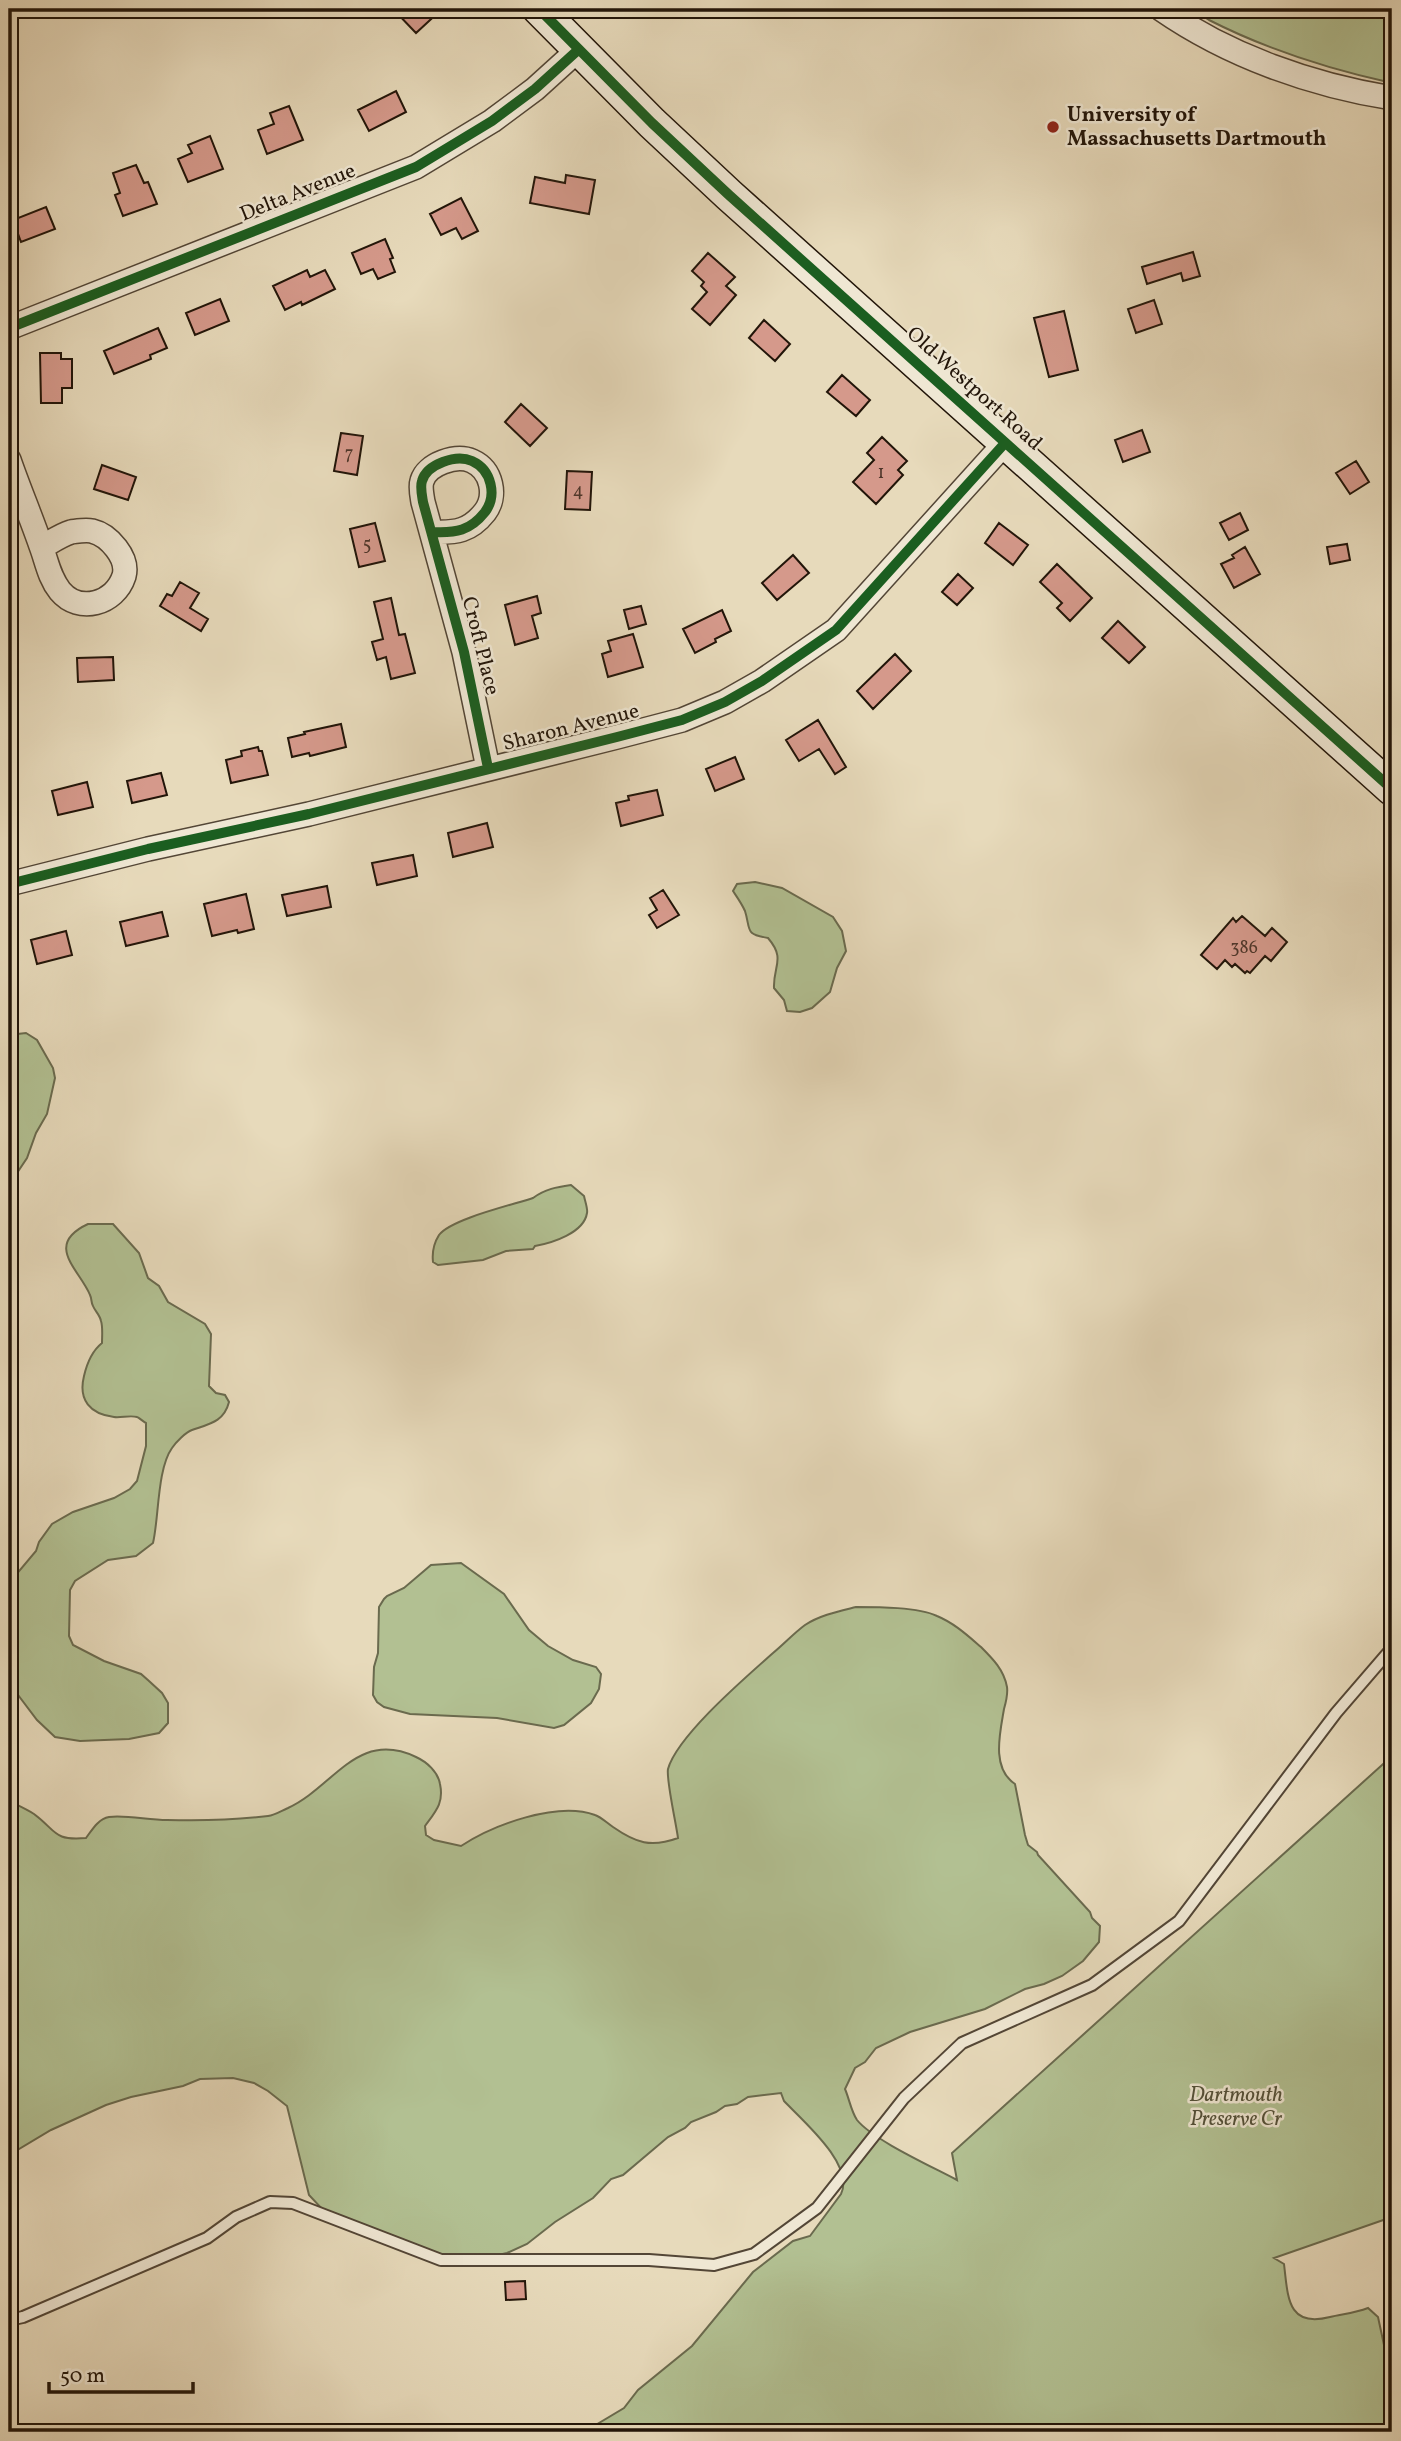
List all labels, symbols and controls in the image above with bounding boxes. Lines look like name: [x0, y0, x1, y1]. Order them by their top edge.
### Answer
place label: University of Massachusetts Dartmouth: [1067, 101, 1327, 154]
marker: University of Massachusetts Dartmouth: [1045, 119, 1061, 135]
street label: Delta Avenue: [236, 157, 360, 229]
street label: Old Westport Road: [900, 320, 1048, 458]
house number: 7: [345, 442, 353, 467]
house number: 1: [878, 461, 884, 486]
house number: 4: [573, 479, 583, 504]
house number: 5: [363, 533, 371, 558]
street label: Croft Place: [454, 594, 506, 698]
street label: Sharon Avenue: [500, 697, 642, 759]
house number: 386: [1230, 936, 1258, 961]
park label: Dartmouth Preserve Cr: [1189, 2081, 1283, 2134]
scale bar: [49, 2350, 192, 2394]
text: 50 m: [60, 2362, 105, 2391]

